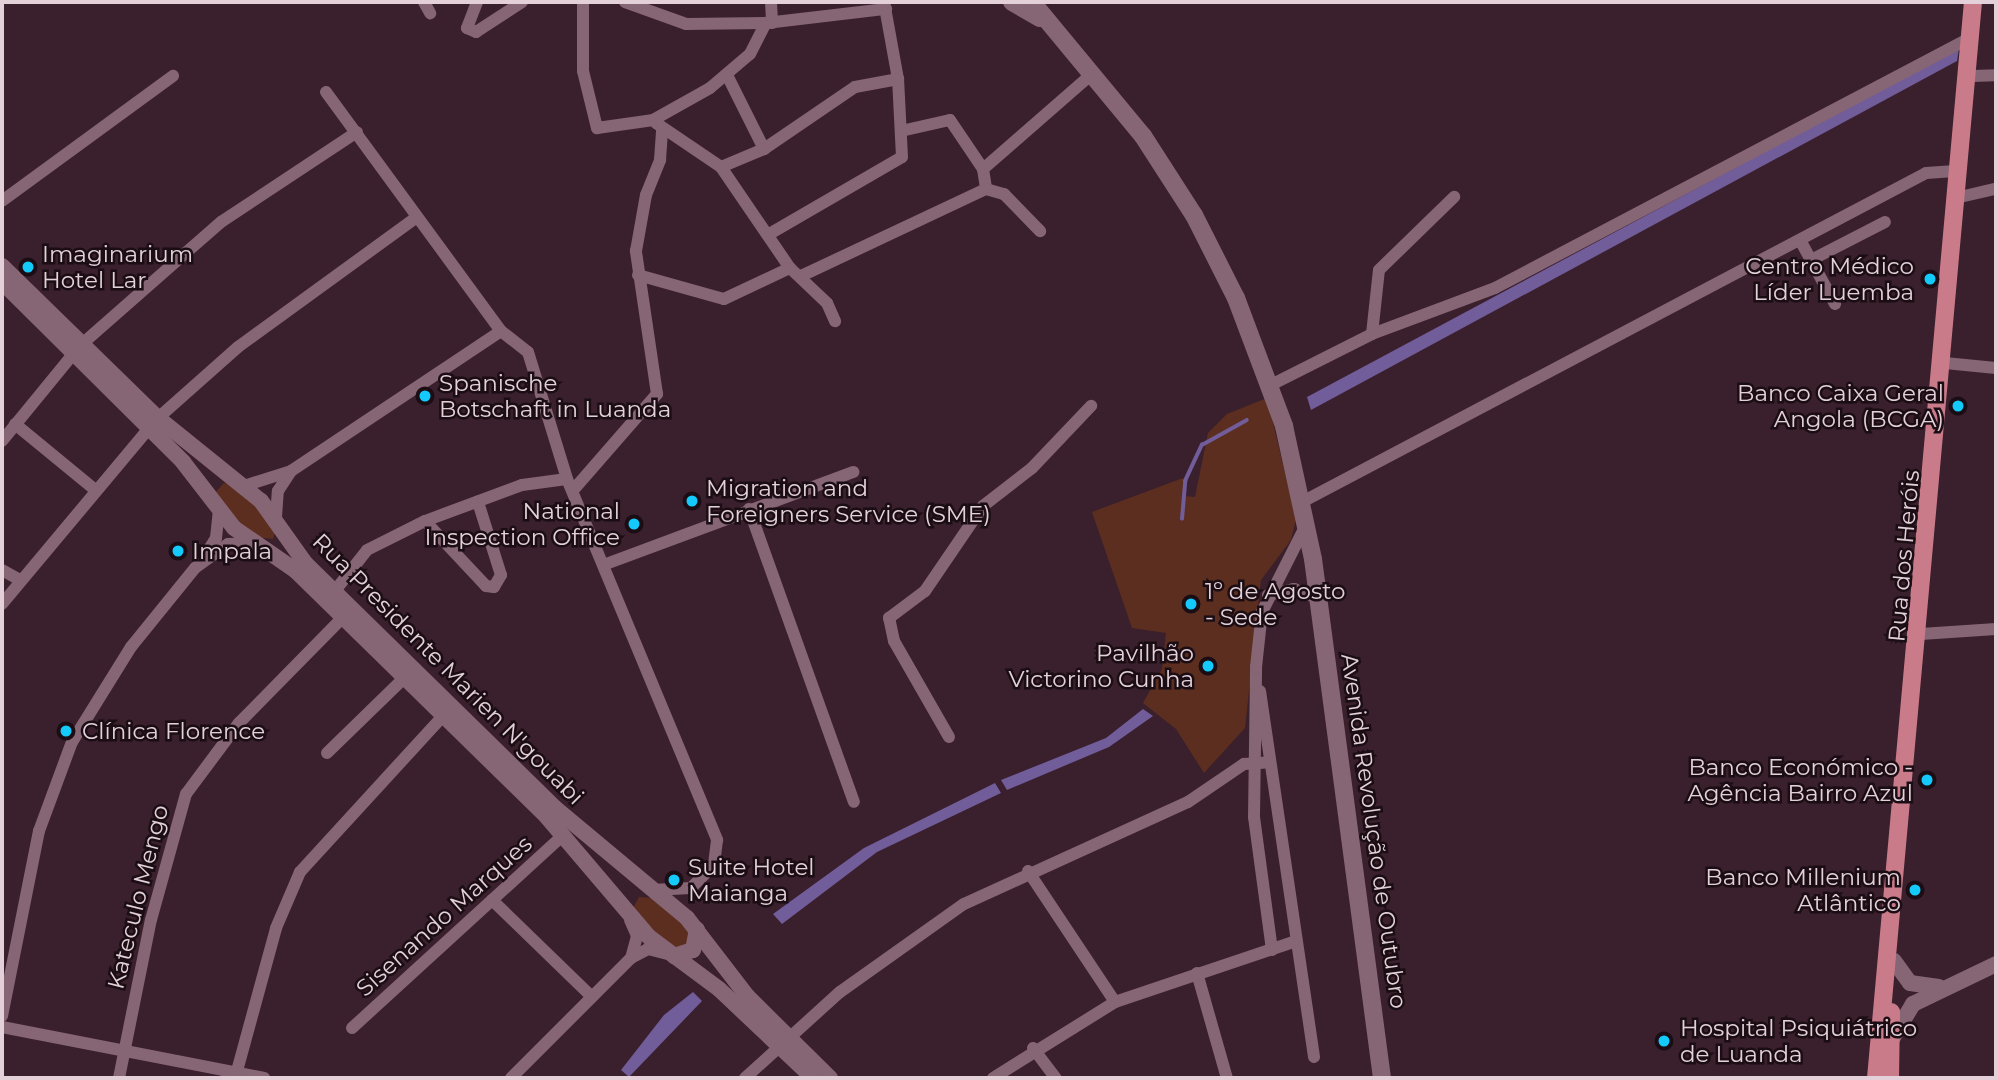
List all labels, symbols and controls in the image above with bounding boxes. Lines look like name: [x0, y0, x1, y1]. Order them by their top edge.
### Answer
place label: Imaginarium Hotel Lar: [42, 240, 193, 294]
place label: Centro Médico Líder Luemba: [1745, 252, 1914, 306]
marker: Imaginarium Hotel Lar: [20, 259, 36, 275]
marker: Centro Médico Líder Luemba: [1920, 269, 1940, 289]
place label: Spanische Botschaft in Luanda: [439, 369, 671, 423]
place label: Banco Caixa Geral Angola (BCGA): [1737, 379, 1944, 433]
marker: Spanische Botschaft in Luanda: [417, 388, 433, 404]
marker: Banco Caixa Geral Angola (BCGA): [1950, 398, 1966, 414]
street label: Rua dos Heróis: [1883, 469, 1925, 643]
place label: Migration and Foreigners Service (SME): [706, 474, 991, 528]
marker: Migration and Foreigners Service (SME): [684, 493, 700, 509]
place label: National Inspection Office: [424, 497, 620, 551]
marker: National Inspection Office: [626, 516, 642, 532]
street label: Rua Presidente Marien N'gouabi: [307, 528, 589, 810]
place label: Impala: [192, 537, 272, 565]
marker: Impala: [170, 543, 186, 559]
place label: 1º de Agosto - Sede: [1205, 577, 1345, 631]
marker: 1º de Agosto - Sede: [1183, 596, 1199, 612]
place label: Pavilhão Victorino Cunha: [1009, 639, 1194, 693]
street label: Avenida Revolução de Outubro: [1335, 652, 1413, 1010]
marker: Pavilhão Victorino Cunha: [1200, 658, 1216, 674]
place label: Clínica Florence: [82, 717, 265, 745]
marker: Clínica Florence: [56, 721, 76, 741]
place label: Banco Económico - Agência Bairro Azul: [1687, 753, 1913, 807]
marker: Banco Económico - Agência Bairro Azul: [1919, 772, 1935, 788]
street label: Kateculo Mengo: [102, 802, 174, 992]
street label: Sisenando Marques: [350, 830, 538, 1002]
place label: Suite Hotel Maianga: [688, 853, 815, 907]
place label: Banco Millenium Atlântico: [1705, 863, 1901, 917]
marker: Suite Hotel Maianga: [666, 872, 682, 888]
marker: Banco Millenium Atlântico: [1907, 882, 1923, 898]
place label: Hospital Psiquiátrico de Luanda: [1680, 1014, 1917, 1068]
marker: Hospital Psiquiátrico de Luanda: [1654, 1031, 1674, 1051]

